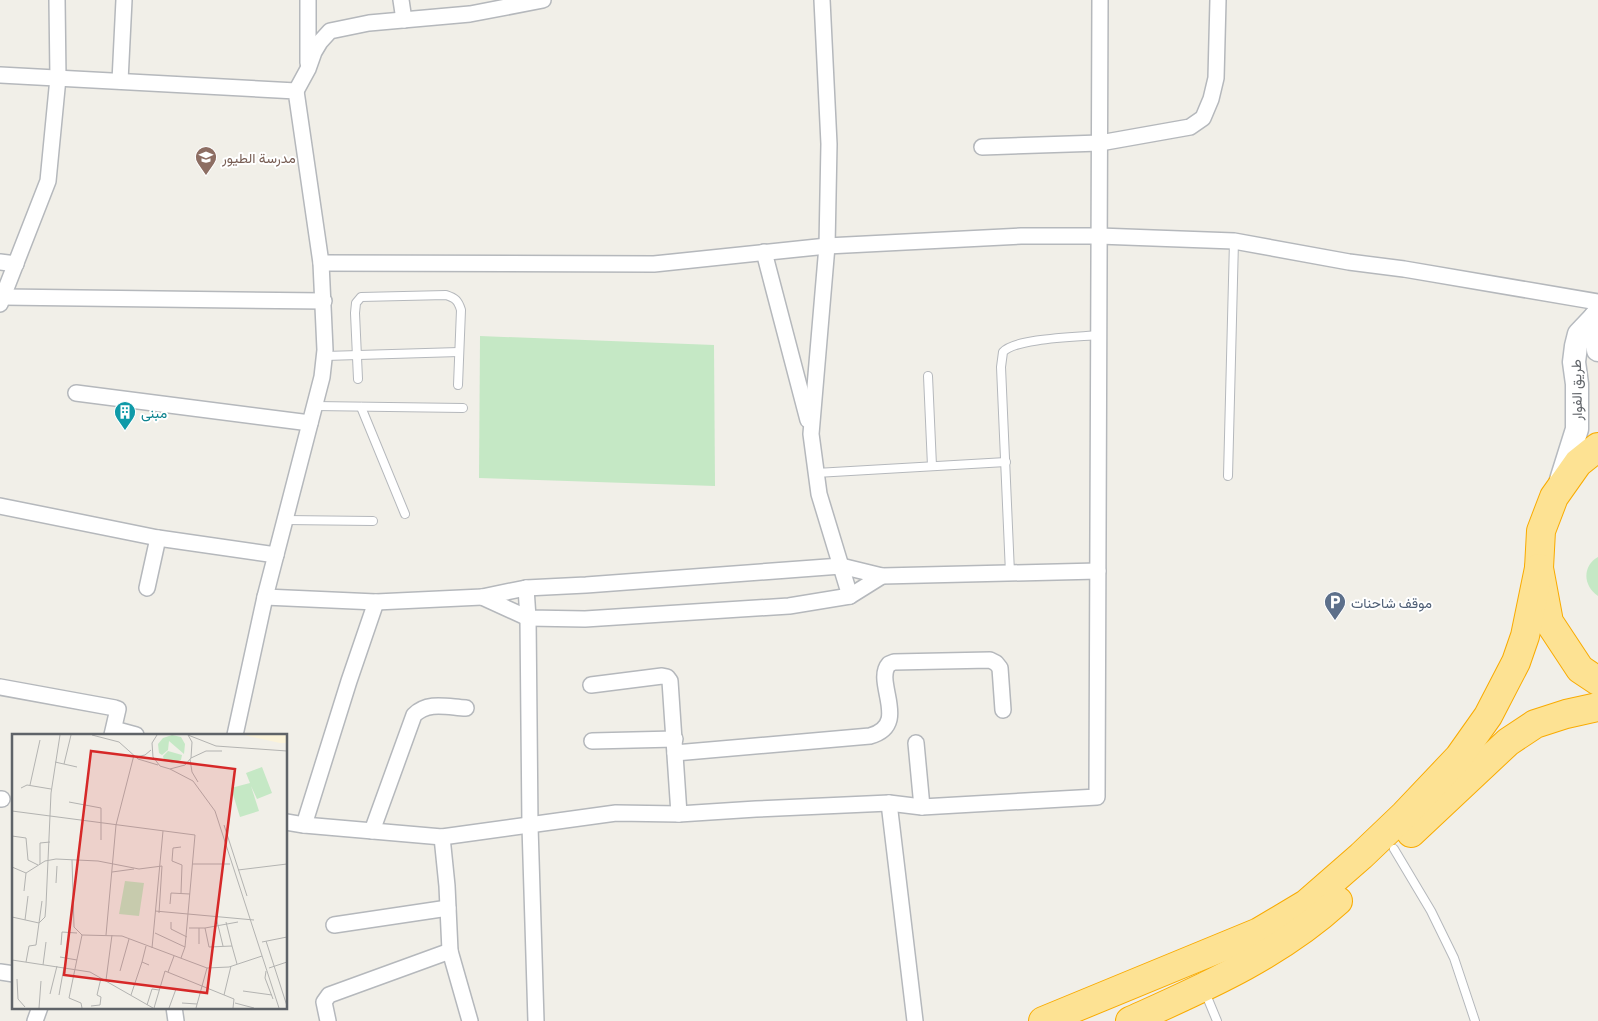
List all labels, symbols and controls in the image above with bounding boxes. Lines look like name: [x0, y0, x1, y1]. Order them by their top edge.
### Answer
school or university icon: مدرسة الطيور: [194, 145, 218, 176]
place label: مدرسة الطيور: [221, 149, 296, 167]
street label: طريق الفوار: [1567, 359, 1586, 422]
building icon: مبنى: [113, 400, 137, 431]
place label: مبنى: [141, 404, 167, 422]
parking icon: موقف شاحنات: [1323, 590, 1347, 621]
place label: موقف شاحنات: [1351, 594, 1432, 612]
inset map: [12, 734, 288, 1008]

